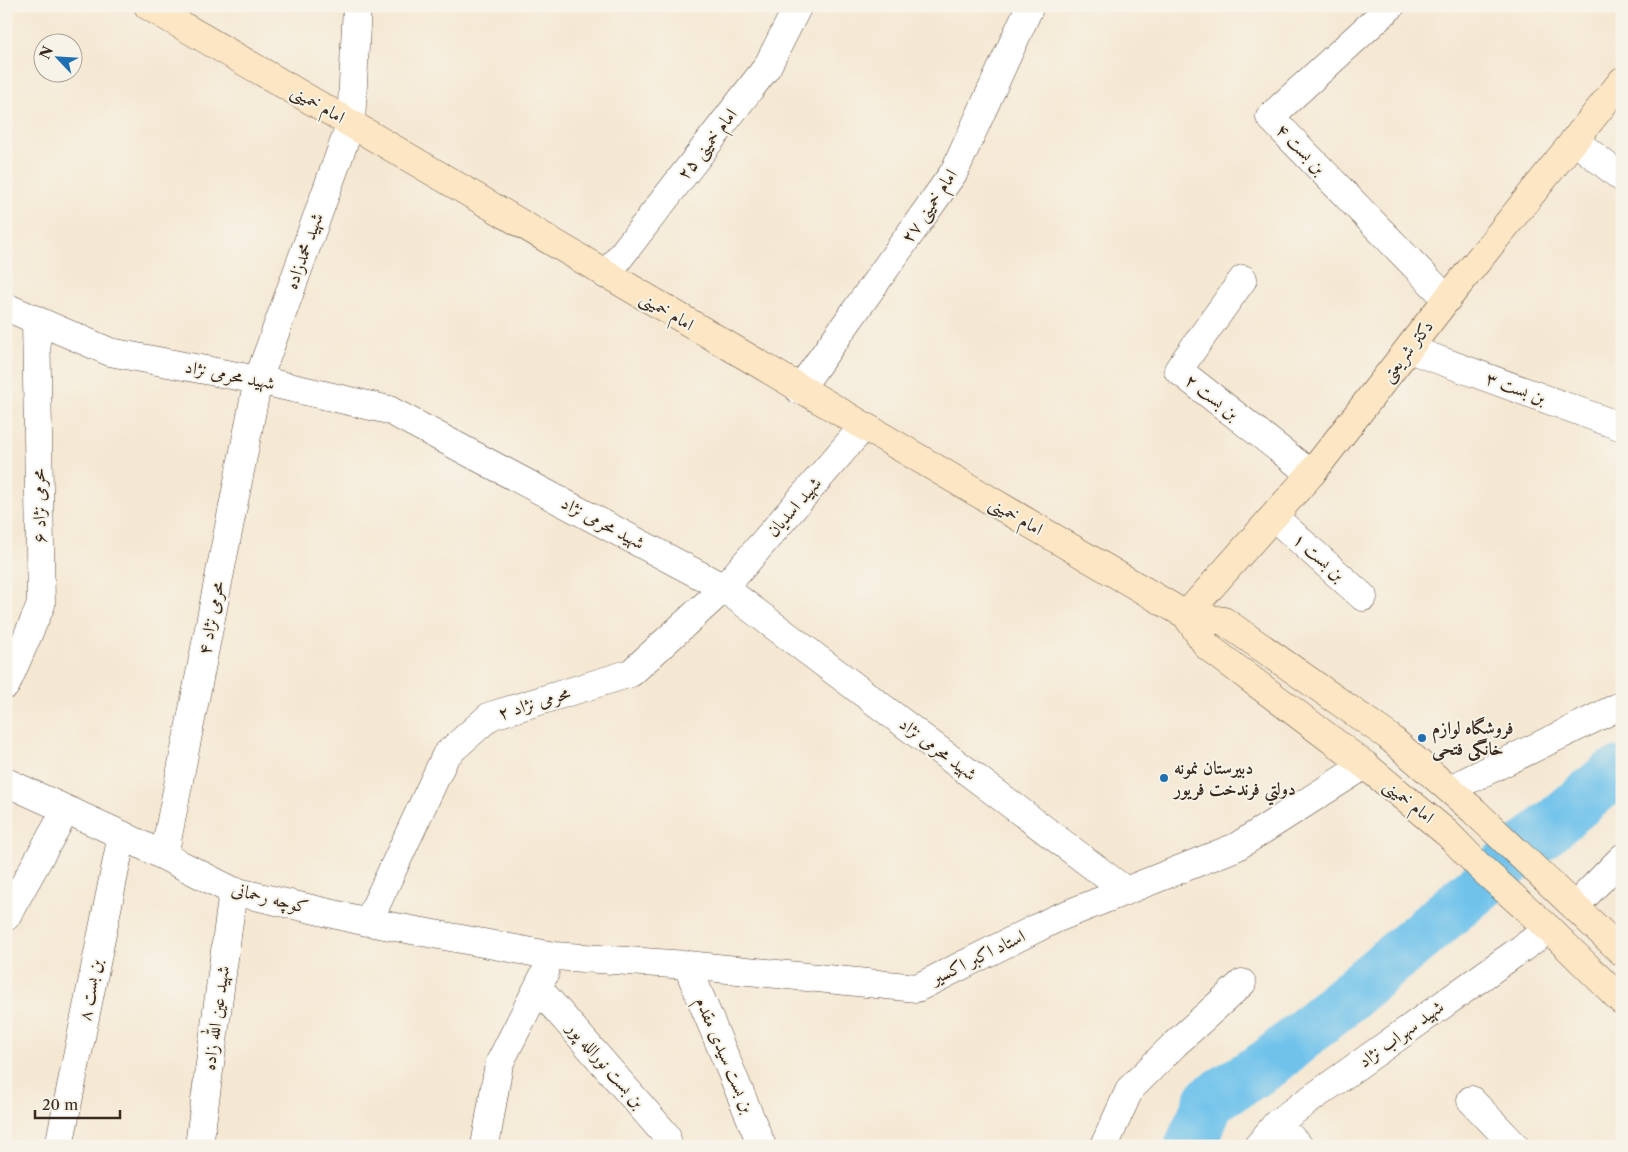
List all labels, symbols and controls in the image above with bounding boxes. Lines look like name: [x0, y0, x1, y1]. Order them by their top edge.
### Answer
north arrow: [32, 32, 82, 82]
text: N: [35, 43, 57, 62]
street label: امام خمینی: [285, 80, 349, 133]
street label: امام خمینی ۲۵: [672, 104, 746, 187]
street label: بن بست ۴: [1271, 119, 1331, 180]
street label: امام خمینی ۲۷: [896, 165, 966, 250]
street label: شهید محمدزاده: [280, 210, 329, 293]
street label: امام خمینی: [634, 286, 698, 340]
street label: دکتر شریعتی: [1376, 316, 1440, 388]
street label: شهید محرمی نژاد: [183, 355, 277, 395]
street label: بن بست ۳: [1483, 367, 1550, 409]
street label: بن بست ۲: [1181, 369, 1244, 425]
street label: محرمی نژاد ۶: [27, 468, 52, 543]
street label: شهید اسدیان: [762, 472, 827, 542]
street label: شهید محرمی نژاد: [557, 492, 648, 555]
street label: امام خمینی: [983, 492, 1047, 545]
street label: بن بست ۱: [1289, 528, 1350, 586]
street label: محرمی نژاد ۴: [193, 579, 230, 657]
street label: محرمی نژاد ۲: [495, 682, 573, 725]
street label: شهید محرمی نژاد: [894, 713, 981, 786]
place label: فروشگاه لوازم خانگی فتحی: [1432, 716, 1514, 761]
marker: فروشگاه لوازم خانگی فتحی: [1416, 732, 1428, 744]
place label: دبیرستان نمونه دولتي فرندخت فريور: [1172, 757, 1296, 806]
marker: دبیرستان نمونه دولتي فرندخت فريور: [1158, 772, 1170, 784]
street label: امام خمینی: [1376, 774, 1439, 832]
street label: کوچه رحمانی: [229, 878, 311, 920]
street label: استاد اکبر اکسیر: [926, 925, 1029, 990]
street label: بن بست ۸: [73, 957, 107, 1023]
street label: شهید عین الله زاده: [195, 964, 235, 1072]
street label: بن بست سیدی مقدم: [686, 994, 760, 1119]
street label: شهید سهراب نژاد: [1354, 996, 1448, 1073]
street label: بن بست نورالله پور: [560, 1016, 650, 1115]
scale bar: [35, 1087, 120, 1119]
text: 20 m: [42, 1095, 78, 1114]

